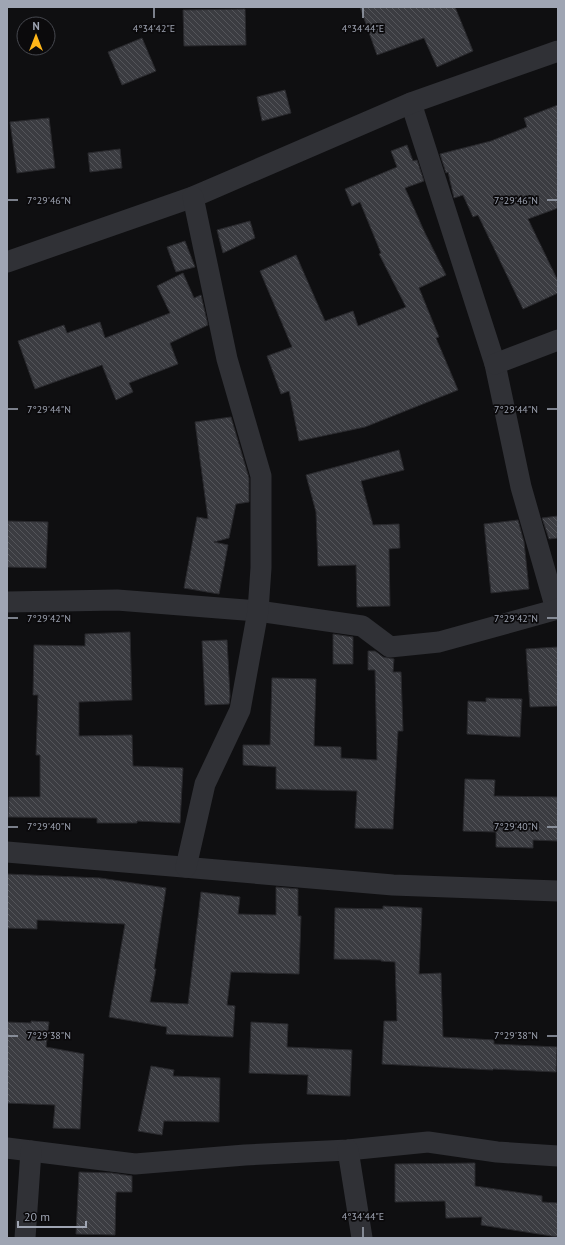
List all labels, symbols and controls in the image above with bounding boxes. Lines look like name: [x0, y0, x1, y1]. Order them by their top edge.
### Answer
north arrow: [16, 16, 56, 56]
text: N: [32, 19, 40, 33]
text: 4°34'42"E: [133, 22, 175, 35]
text: 4°34'44"E: [342, 22, 384, 35]
text: 7°29'46"N: [27, 194, 71, 207]
text: 7°29'46"N: [494, 194, 538, 207]
text: 7°29'44"N: [27, 403, 71, 416]
text: 7°29'44"N: [494, 403, 538, 416]
text: 7°29'42"N: [27, 612, 71, 625]
text: 7°29'42"N: [494, 612, 538, 625]
text: 7°29'40"N: [27, 820, 71, 833]
text: 7°29'40"N: [494, 820, 538, 833]
text: 7°29'38"N: [27, 1029, 71, 1042]
text: 7°29'38"N: [494, 1029, 538, 1042]
scale bar: [18, 1203, 86, 1229]
text: 20 m: [24, 1209, 50, 1224]
text: 4°34'44"E: [342, 1210, 384, 1223]

